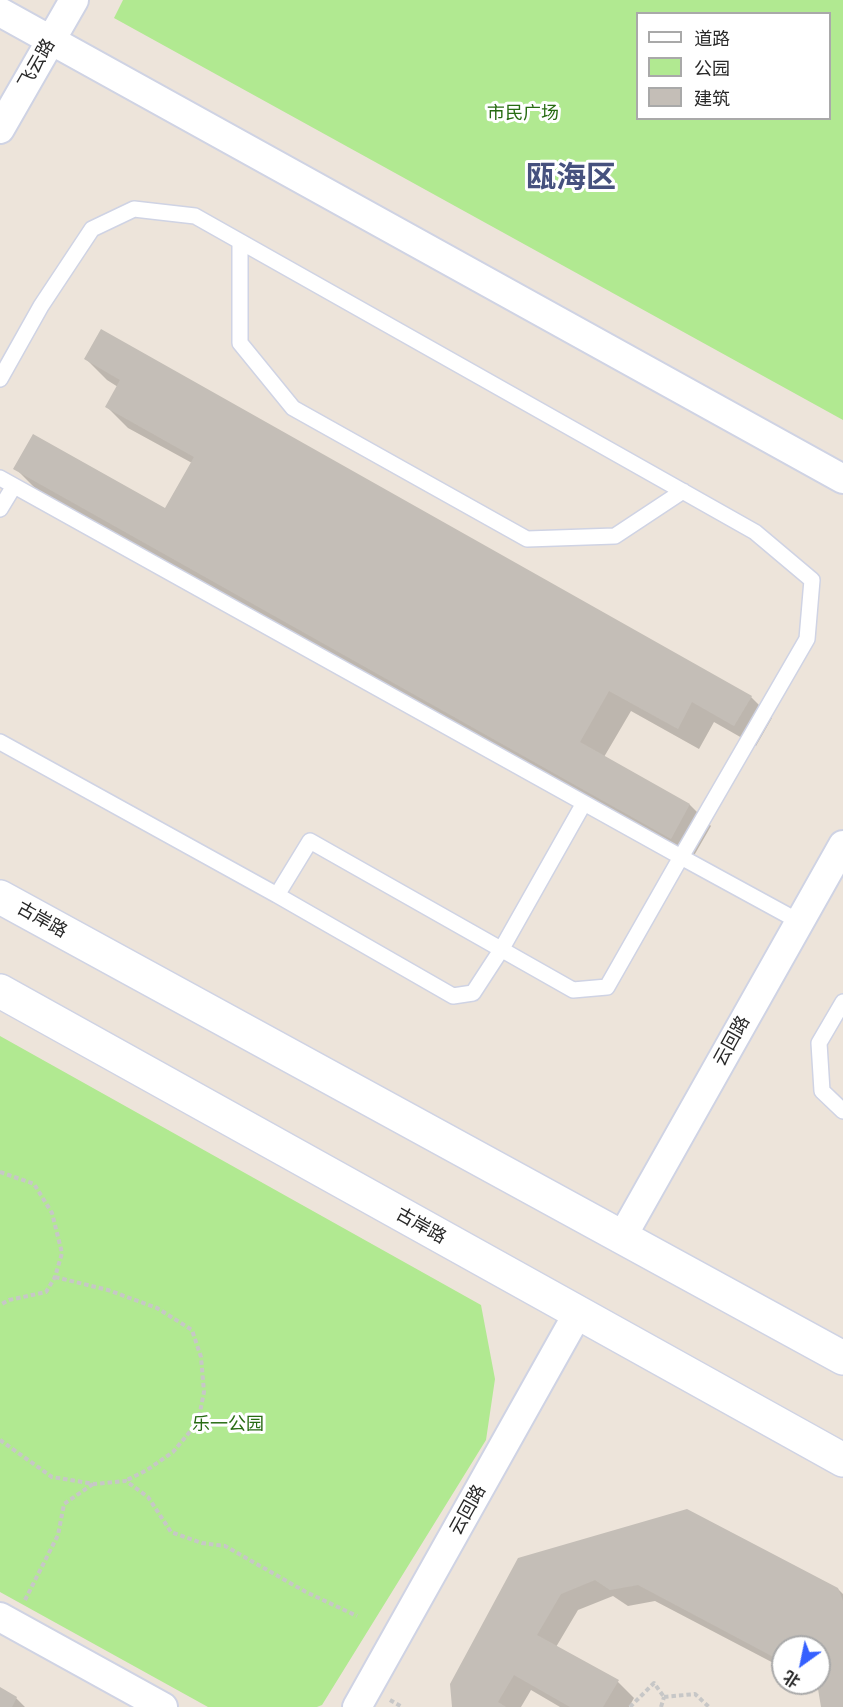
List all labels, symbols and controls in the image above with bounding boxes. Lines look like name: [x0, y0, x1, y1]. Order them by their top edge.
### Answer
legend: [636, 12, 831, 120]
text: 道路: [694, 28, 730, 50]
street label: 飞云路: [14, 35, 60, 93]
text: 公园: [694, 58, 730, 80]
text: 建筑: [694, 88, 730, 110]
park label: 市民广场: [487, 103, 559, 125]
district label: 瓯海区: [526, 160, 616, 196]
street label: 古岸路: [13, 897, 71, 943]
street label: 云回路: [709, 1012, 755, 1070]
street label: 古岸路: [392, 1203, 450, 1249]
park label: 乐一公园: [192, 1414, 264, 1436]
street label: 云回路: [445, 1481, 491, 1539]
north arrow: [771, 1635, 831, 1695]
text: 北: [780, 1667, 804, 1691]

